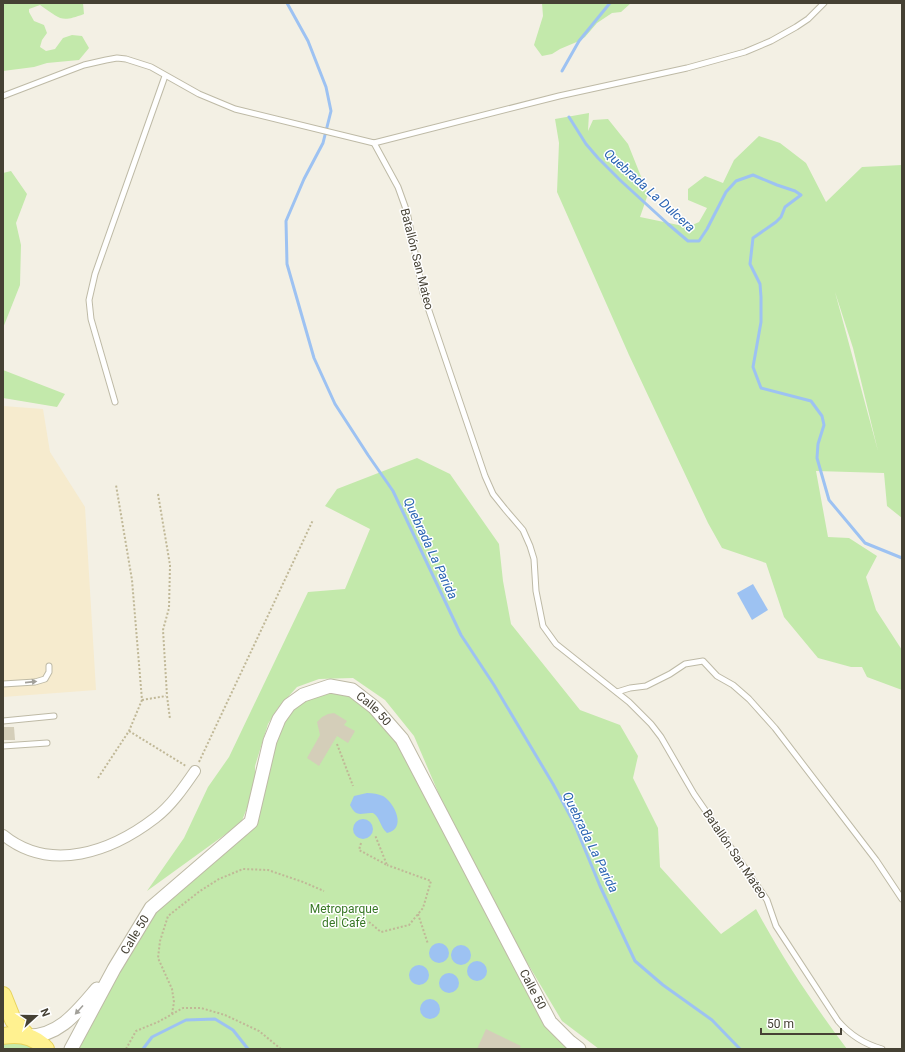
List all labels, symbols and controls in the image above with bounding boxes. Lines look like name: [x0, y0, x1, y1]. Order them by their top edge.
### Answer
water label: Quebrada La Dulcera: [601, 146, 698, 235]
street label: Batallón San Mateo: [398, 207, 436, 311]
water label: Quebrada La Parida: [400, 495, 461, 602]
one-way arrow: [25, 679, 37, 685]
street label: Calle 50: [353, 689, 394, 729]
water label: Quebrada La Parida: [560, 789, 622, 895]
street label: Batallón San Mateo: [700, 807, 770, 901]
park label: Metroparque del Café: [310, 902, 378, 930]
street label: Calle 50: [118, 912, 152, 957]
street label: Calle 50: [517, 967, 549, 1012]
north arrow: [16, 996, 56, 1036]
one-way arrow: [75, 1004, 84, 1015]
text: N: [37, 1007, 52, 1019]
scale bar: [761, 1010, 841, 1036]
text: 50 m: [767, 1017, 794, 1031]

